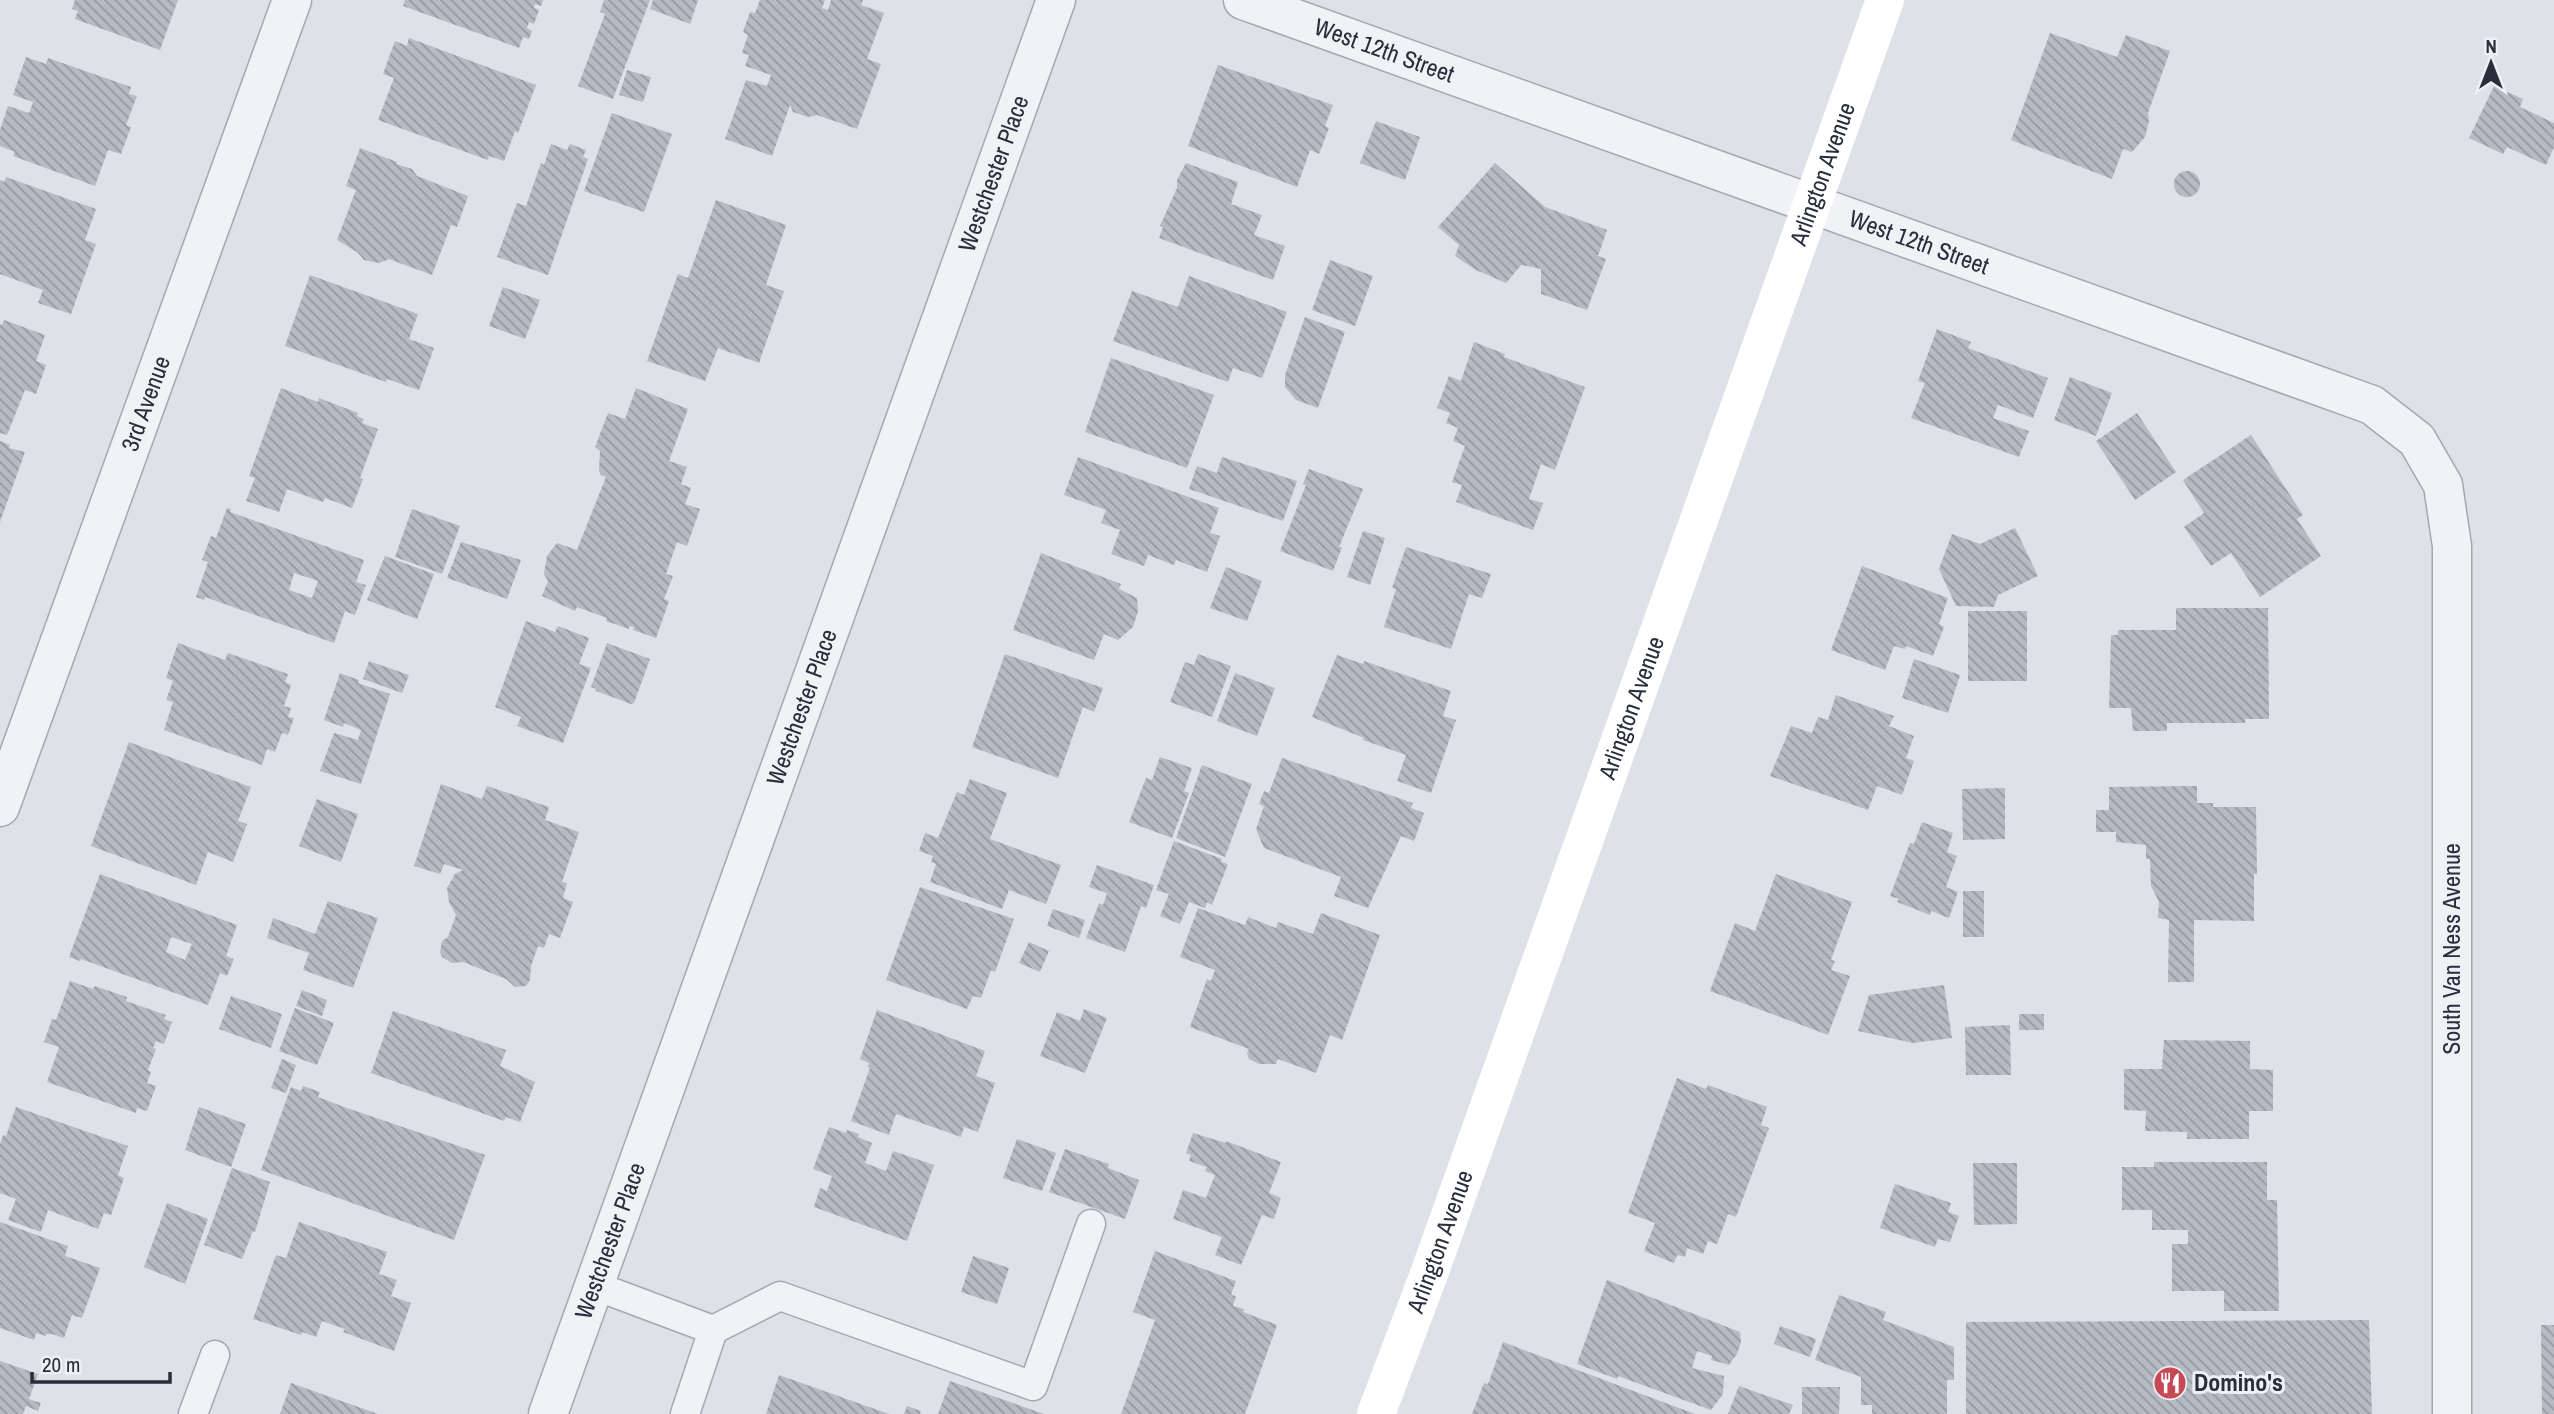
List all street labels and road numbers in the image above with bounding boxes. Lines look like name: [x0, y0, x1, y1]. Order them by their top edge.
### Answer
street label: West 12th Street: [1310, 10, 1459, 90]
street label: Westchester Place: [950, 91, 1035, 256]
street label: Arlington Avenue: [1781, 98, 1862, 251]
street label: West 12th Street: [1845, 202, 1994, 281]
street label: 3rd Avenue: [113, 351, 177, 455]
street label: Westchester Place: [758, 624, 844, 789]
street label: Arlington Avenue: [1590, 632, 1671, 784]
street label: South Van Ness Avenue: [2435, 843, 2467, 1055]
street label: Westchester Place: [567, 1158, 652, 1323]
street label: Arlington Avenue: [1398, 1165, 1480, 1318]

